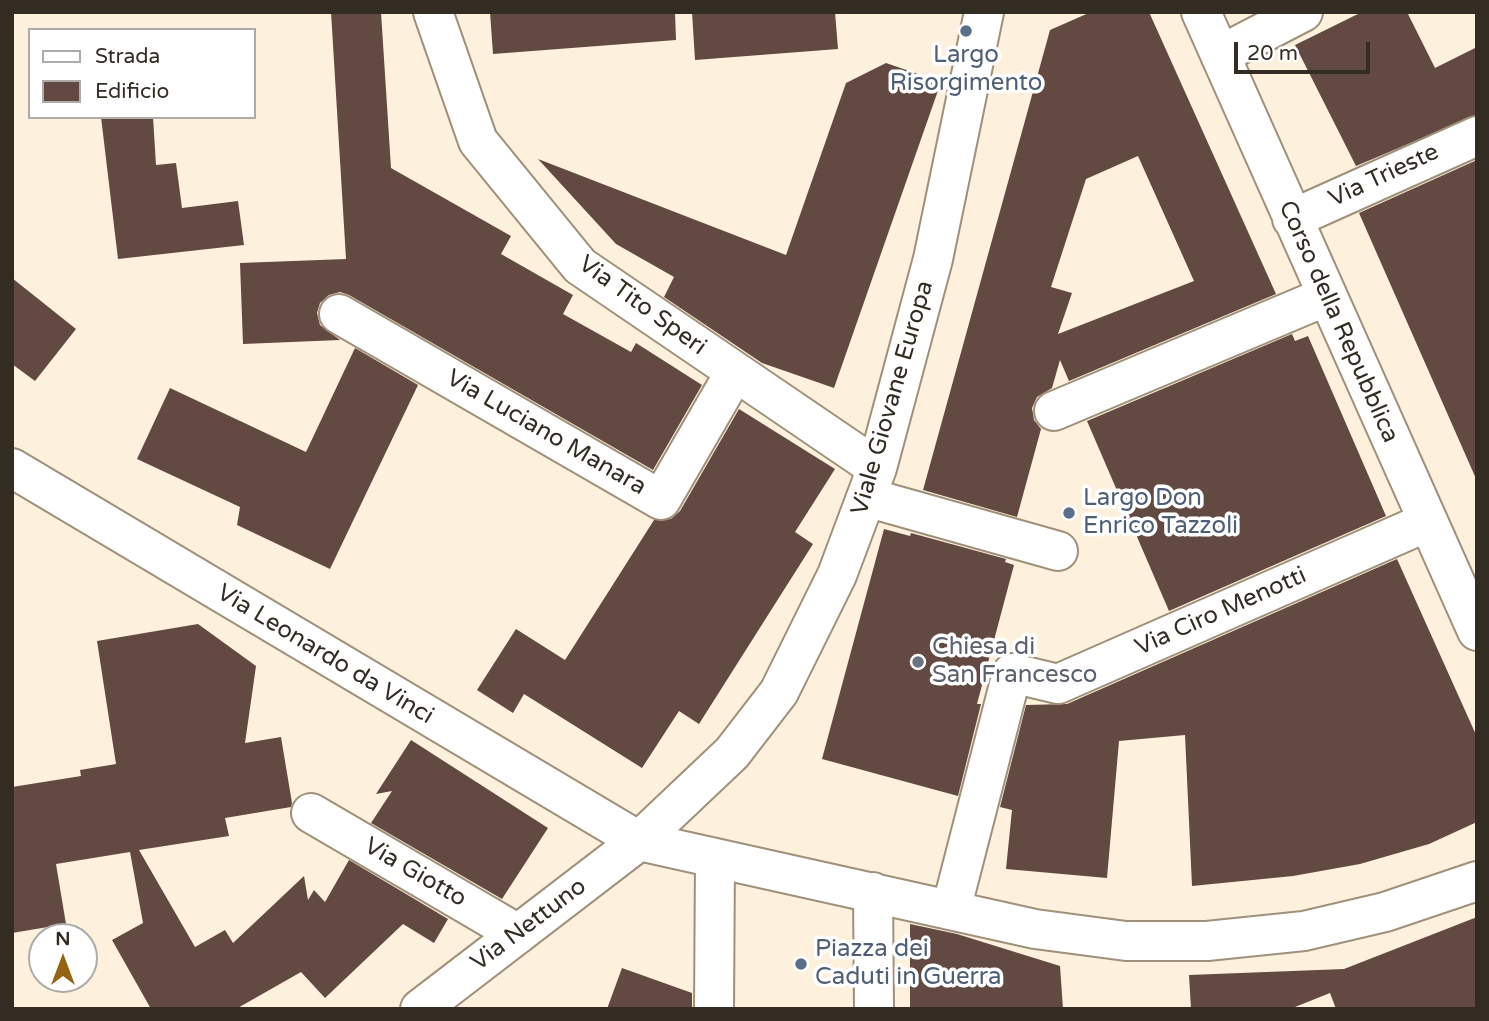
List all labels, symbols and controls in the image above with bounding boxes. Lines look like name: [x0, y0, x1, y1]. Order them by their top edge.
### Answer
marker: Largo Risorgimento: [958, 23, 974, 39]
legend: [28, 28, 256, 119]
scale bar: [1237, 28, 1374, 72]
text: 20 m: [1247, 41, 1298, 66]
place label: Largo Risorgimento: [890, 42, 1042, 98]
text: Strada: [95, 44, 160, 69]
text: Edificio: [95, 79, 169, 104]
street label: Via Trieste: [1324, 138, 1444, 214]
street label: Corso della Repubblica: [1272, 197, 1404, 447]
street label: Via Tito Speri: [573, 250, 711, 362]
street label: Viale Giovane Europa: [846, 278, 940, 518]
street label: Via Luciano Manara: [441, 364, 651, 502]
place label: Largo Don Enrico Tazzoli: [1083, 485, 1238, 541]
marker: Largo Don Enrico Tazzoli: [1061, 505, 1077, 521]
street label: Via Ciro Menotti: [1131, 561, 1311, 663]
street label: Via Leonardo da Vinci: [211, 579, 439, 731]
place label: Chiesa di San Francesco: [932, 634, 1097, 690]
marker: Chiesa di San Francesco: [910, 654, 926, 670]
street label: Via Giotto: [359, 832, 471, 914]
street label: Via Nettuno: [466, 872, 592, 978]
north arrow: [28, 923, 98, 993]
text: N: [55, 928, 71, 950]
place label: Piazza dei Caduti in Guerra: [815, 936, 1001, 992]
marker: Piazza dei Caduti in Guerra: [793, 956, 809, 972]

